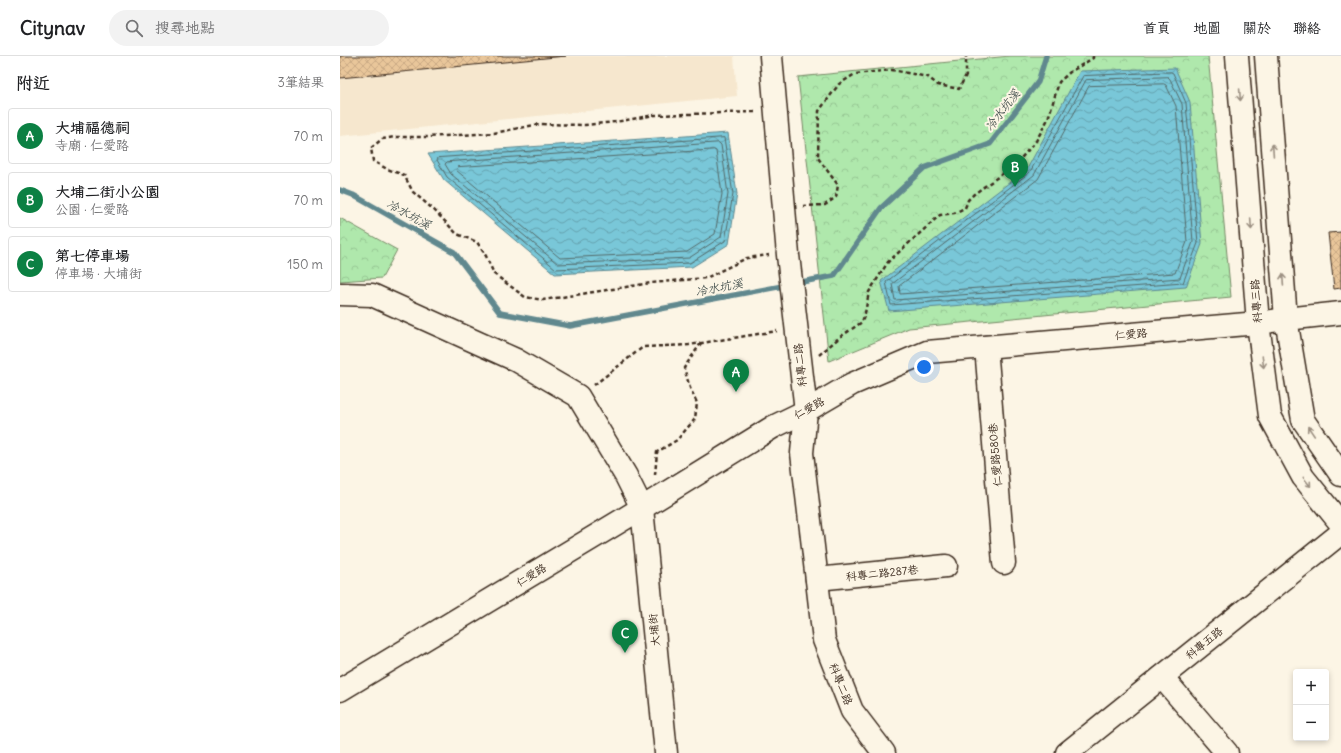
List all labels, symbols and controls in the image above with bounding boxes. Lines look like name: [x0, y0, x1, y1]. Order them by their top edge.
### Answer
search box: [109, 10, 389, 46]
text: Citynav: [20, 16, 85, 40]
icon: search: [123, 17, 145, 39]
text: 搜尋地點: [155, 18, 215, 37]
text: 首頁: [1143, 19, 1171, 37]
text: 地圖: [1193, 19, 1221, 37]
text: 關於: [1243, 19, 1271, 37]
text: 聯絡: [1293, 19, 1321, 37]
text: 附近: [16, 72, 50, 94]
text: 3筆結果: [278, 74, 324, 91]
water label: 冷水坑溪: [981, 86, 1023, 134]
one-way arrow: [1237, 88, 1244, 101]
text: 大埔福德祠: [55, 118, 130, 137]
text: A: [26, 128, 34, 145]
text: 70 m: [294, 128, 323, 145]
text: 寺廟 · 仁愛路: [55, 137, 129, 154]
one-way arrow: [1270, 144, 1277, 157]
pin: B: [1002, 154, 1028, 187]
text: 大埔二街小公園: [55, 182, 160, 201]
text: B: [26, 192, 34, 209]
text: 70 m: [294, 192, 323, 209]
water label: 冷水坑溪: [384, 196, 434, 233]
text: 公園 · 仁愛路: [55, 201, 129, 218]
one-way arrow: [1247, 218, 1254, 231]
text: 第七停車場: [55, 246, 130, 265]
text: C: [26, 256, 34, 273]
text: 150 m: [287, 256, 323, 273]
text: 停車場 · 大埔街: [55, 265, 142, 282]
one-way arrow: [1279, 274, 1286, 287]
water label: 冷水坑溪: [694, 275, 745, 299]
street label: 科專三路: [1247, 279, 1265, 323]
street label: 仁愛路: [1114, 326, 1148, 342]
street label: 科專二路: [791, 342, 809, 388]
one-way arrow: [1259, 355, 1267, 368]
your location: [914, 357, 934, 377]
pin: A: [723, 359, 749, 392]
street label: 仁愛路: [791, 394, 827, 422]
street label: 仁愛路580巷: [985, 423, 1005, 487]
one-way arrow: [1307, 426, 1315, 437]
one-way arrow: [1302, 476, 1311, 487]
street label: 仁愛路: [513, 561, 549, 589]
street label: 科專二路287巷: [845, 562, 919, 584]
street label: 大埔街: [645, 612, 663, 647]
pin: C: [612, 620, 638, 653]
street label: 科專五路: [1182, 624, 1226, 662]
street label: 科專二路: [826, 661, 856, 707]
map controls: [1293, 669, 1329, 741]
button: +: [1293, 669, 1329, 705]
button: −: [1293, 705, 1329, 741]

